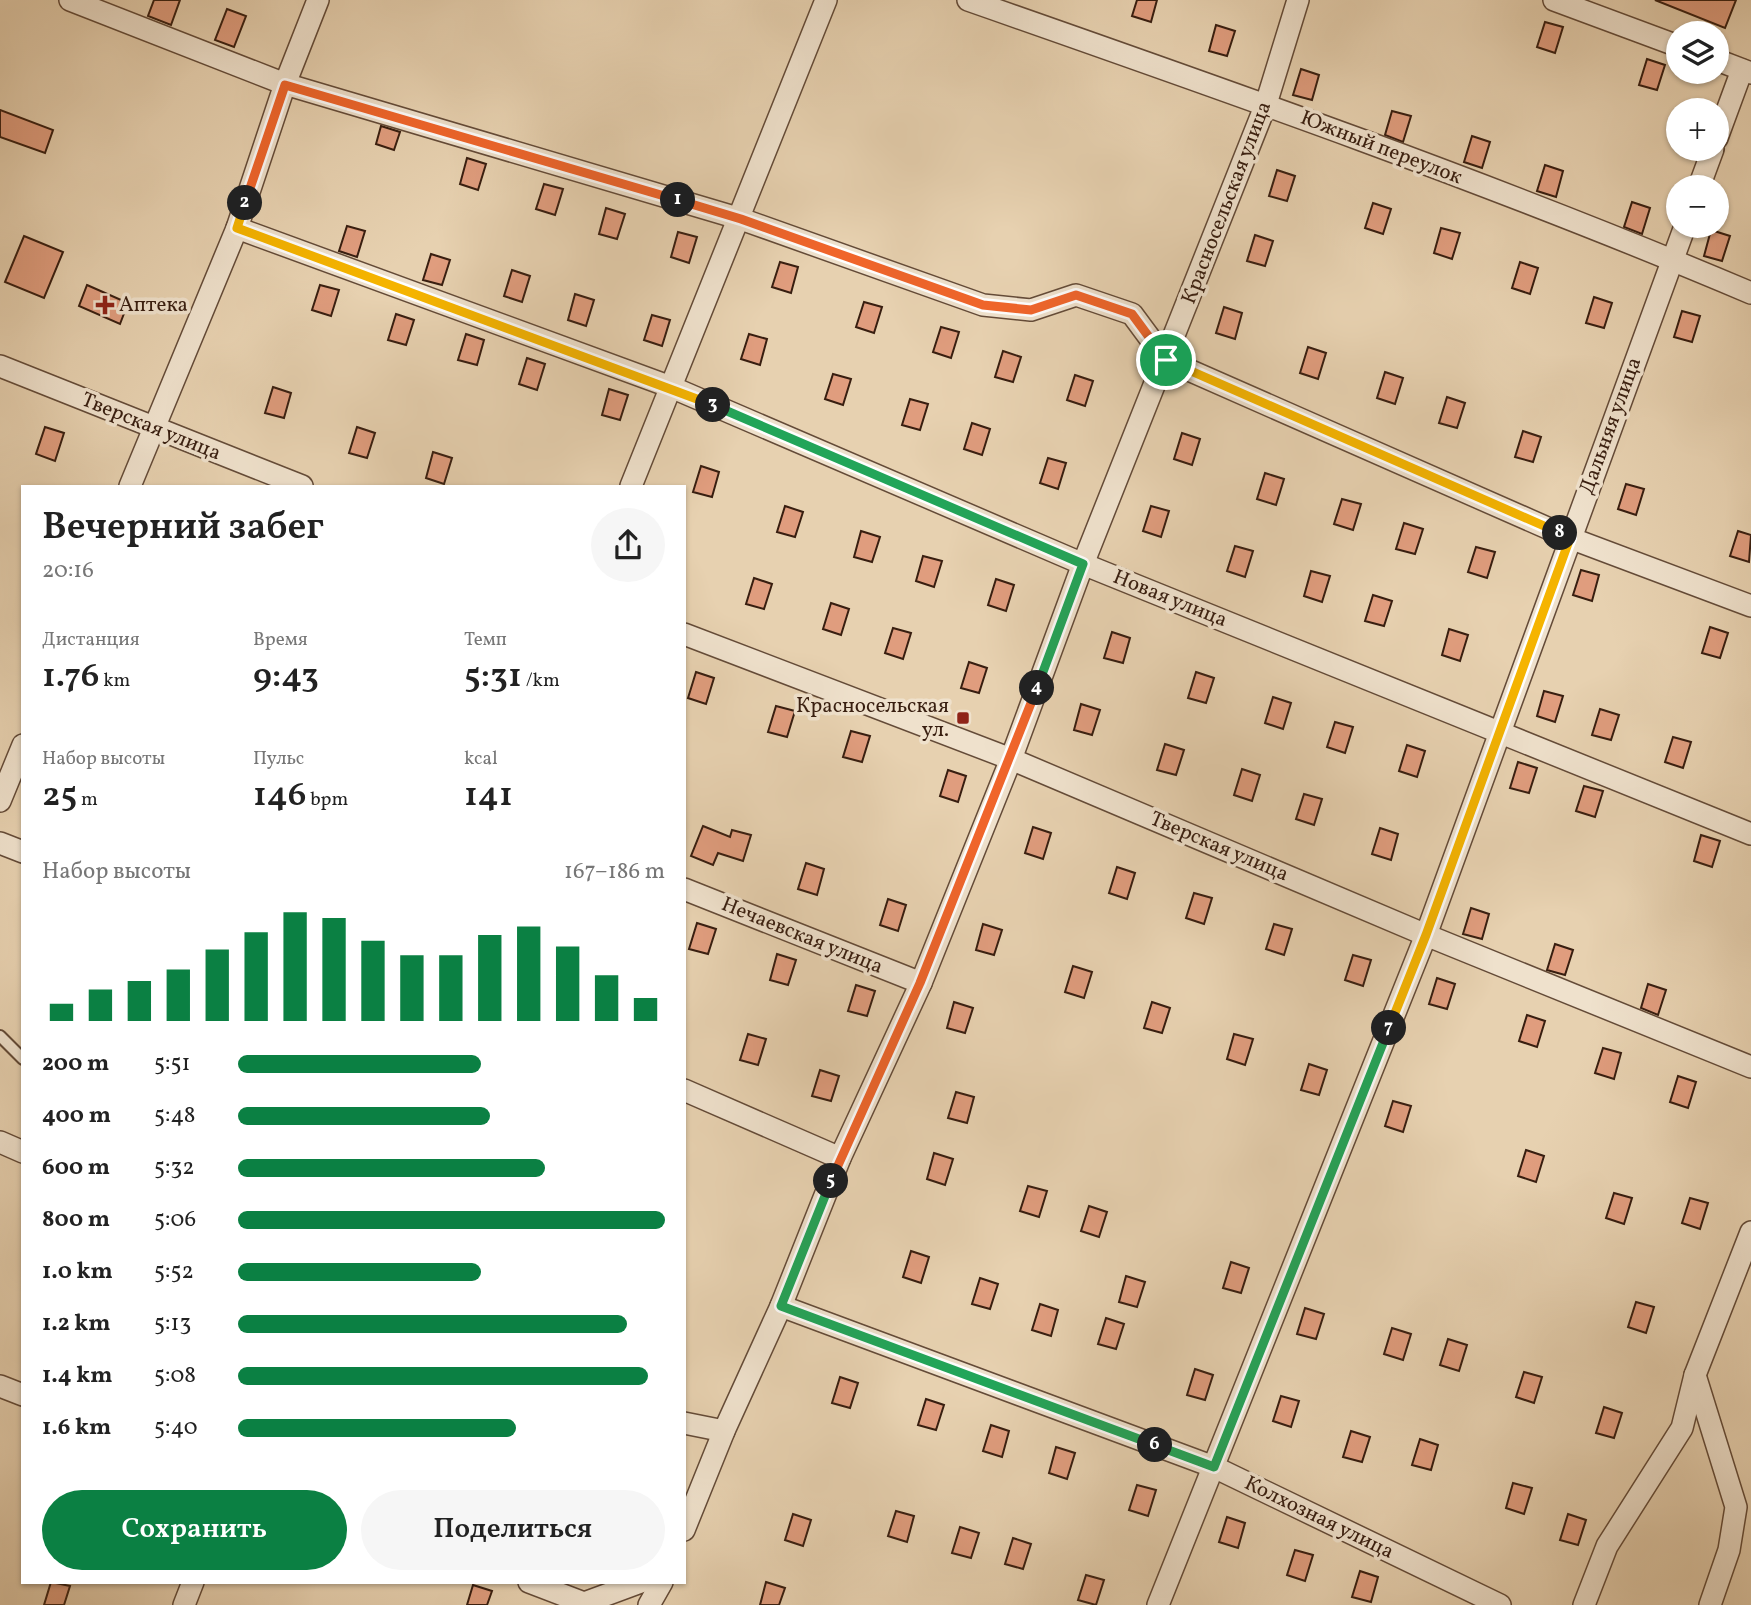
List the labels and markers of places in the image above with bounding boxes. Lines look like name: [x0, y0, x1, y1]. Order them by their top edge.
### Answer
pin: 1: [660, 182, 696, 218]
pin: 2: [228, 186, 262, 220]
place label: Аптека: [119, 291, 188, 320]
marker: Аптека: [97, 297, 113, 313]
pin: [1136, 330, 1196, 390]
pin: 3: [696, 388, 730, 422]
pin: 8: [1542, 516, 1578, 550]
pin: 4: [1020, 670, 1054, 706]
place label: Красносельская ул.: [796, 692, 949, 745]
marker: Красносельская ул.: [955, 710, 971, 726]
pin: 7: [1372, 1010, 1406, 1046]
pin: 5: [814, 1164, 848, 1198]
pin: 6: [1138, 1428, 1172, 1462]

